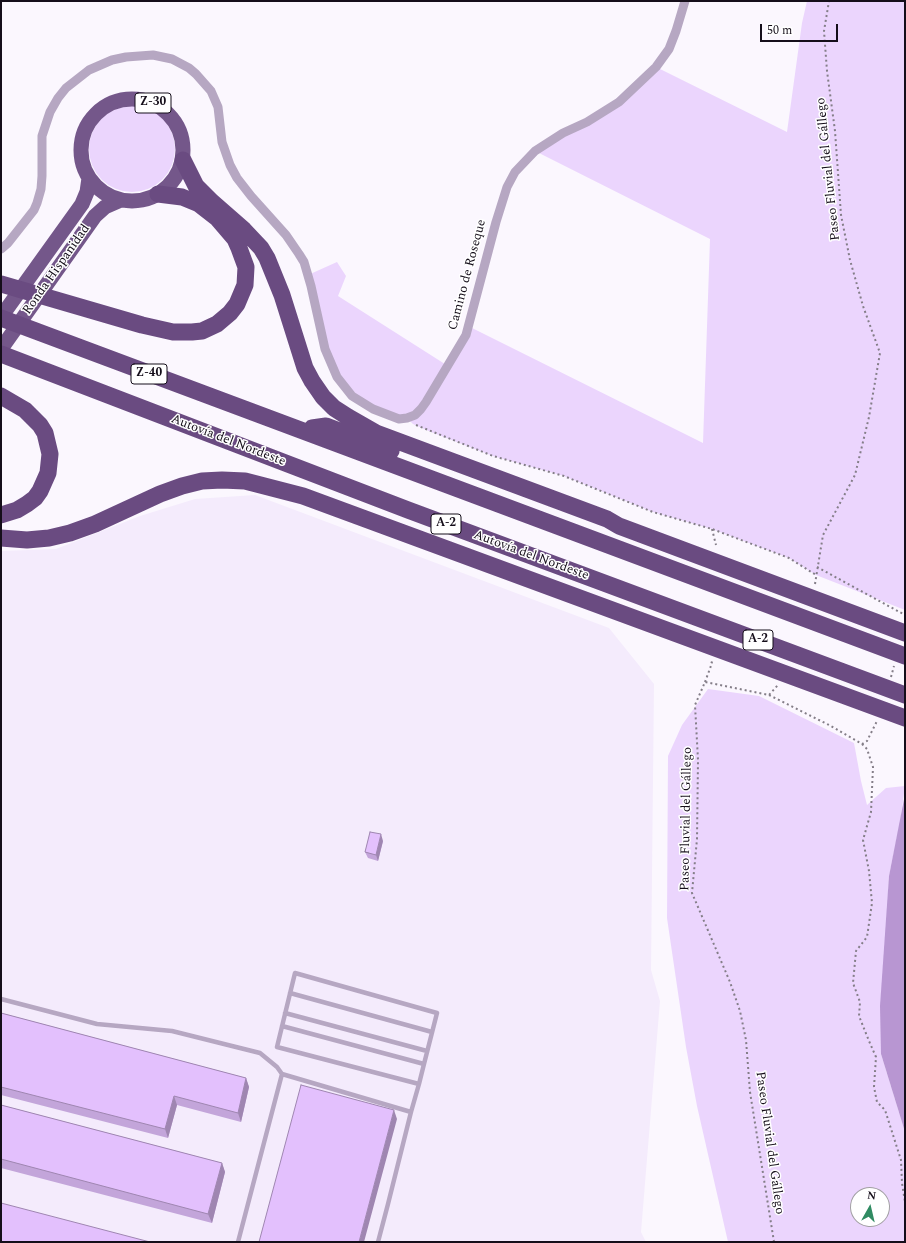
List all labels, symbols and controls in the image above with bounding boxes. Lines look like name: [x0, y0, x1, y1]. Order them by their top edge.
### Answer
scale bar: [762, 16, 840, 42]
text: 50 m: [767, 21, 792, 40]
road number: Z-30: [135, 93, 171, 113]
street label: Paseo Fluvial del Gállego: [814, 97, 844, 241]
street label: Camino de Roseque: [446, 218, 490, 332]
street label: Ronda Hispanidad: [20, 222, 94, 318]
road number: Z-40: [131, 364, 167, 384]
street label: Autovía del Nordeste: [169, 412, 287, 470]
road number: A-2: [431, 514, 461, 534]
street label: Autovía del Nordeste: [471, 528, 591, 584]
road number: A-2: [743, 630, 773, 650]
street label: Paseo Fluvial del Gállego: [678, 747, 696, 891]
street label: Paseo Fluvial del Gállego: [751, 1071, 787, 1215]
north arrow: [850, 1187, 890, 1227]
text: N: [866, 1187, 877, 1205]

